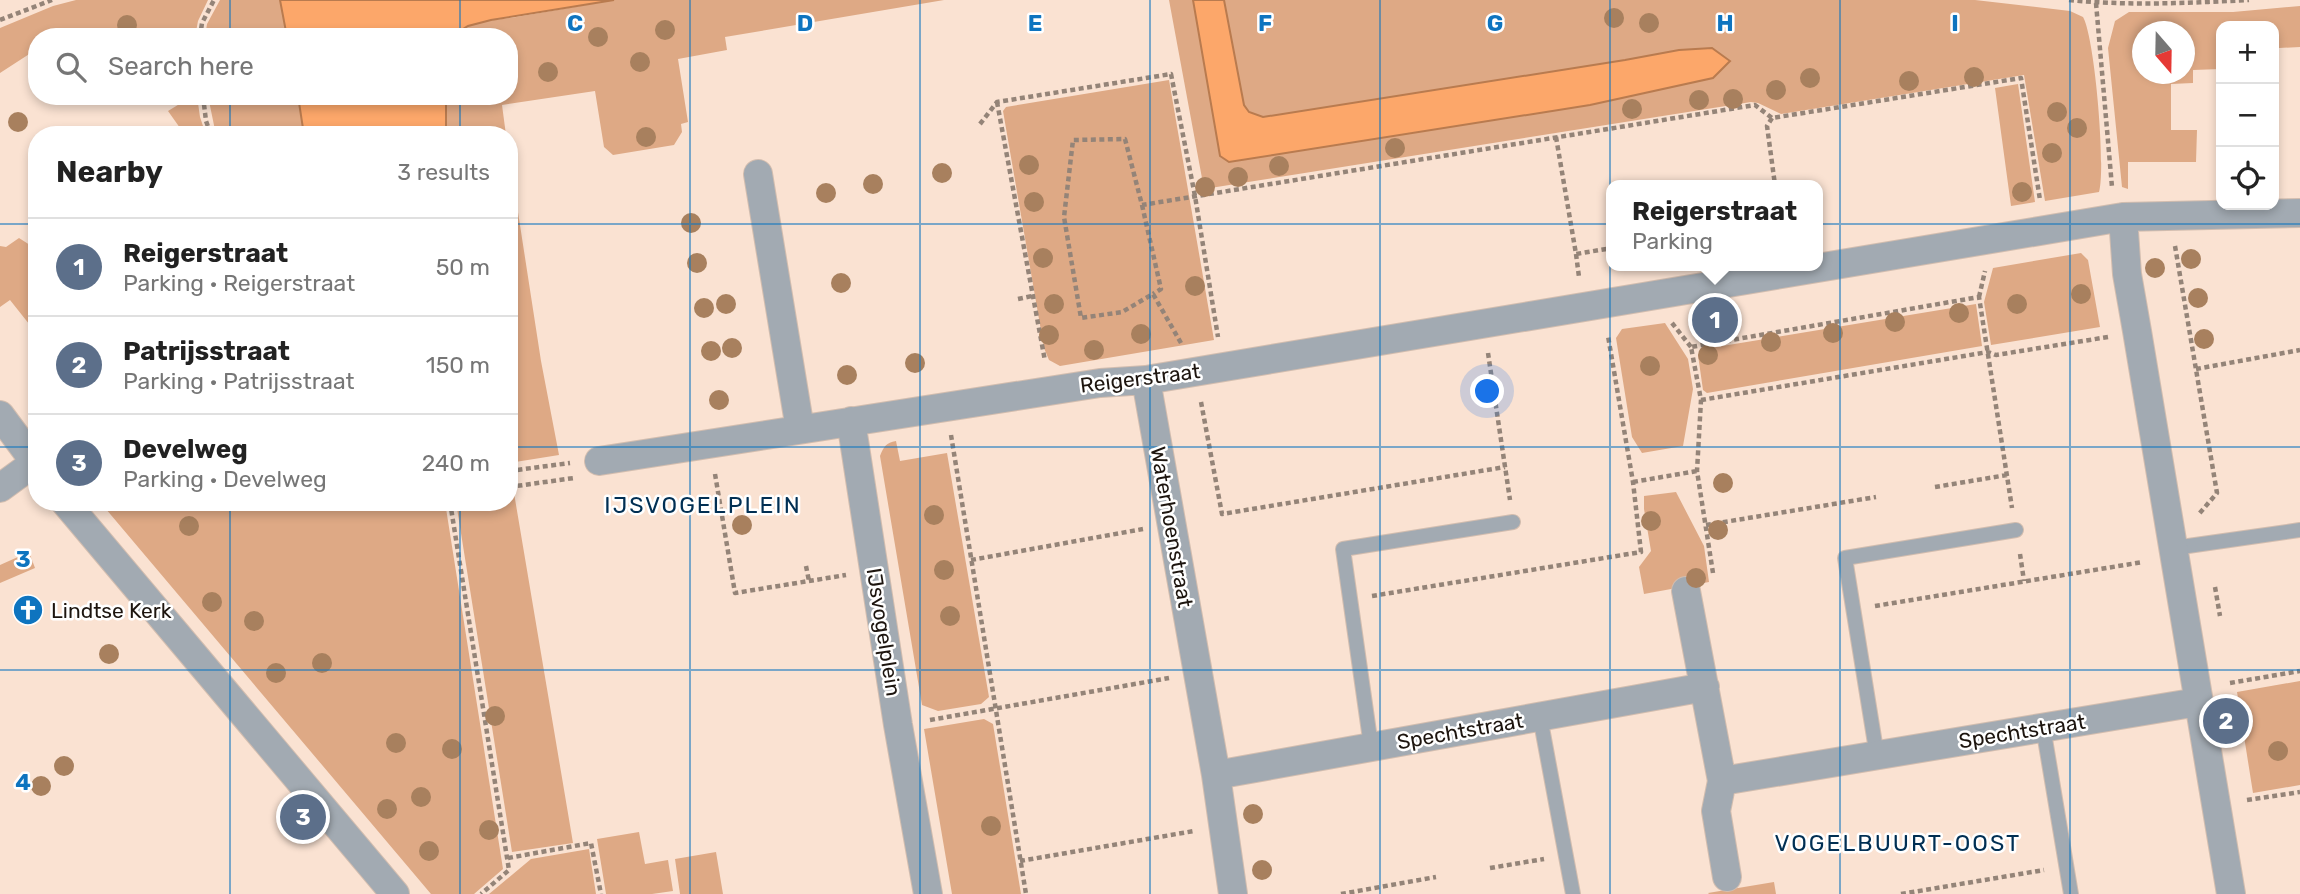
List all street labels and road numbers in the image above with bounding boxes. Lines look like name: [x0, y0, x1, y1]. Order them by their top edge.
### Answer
street label: Reigerstraat: [1079, 358, 1201, 398]
street label: Waterhoenstraat: [1146, 444, 1198, 610]
street label: IJsvogelplein: [862, 566, 906, 698]
street label: Spechtstraat: [1395, 708, 1525, 754]
street label: Spechtstraat: [1957, 709, 2087, 753]

